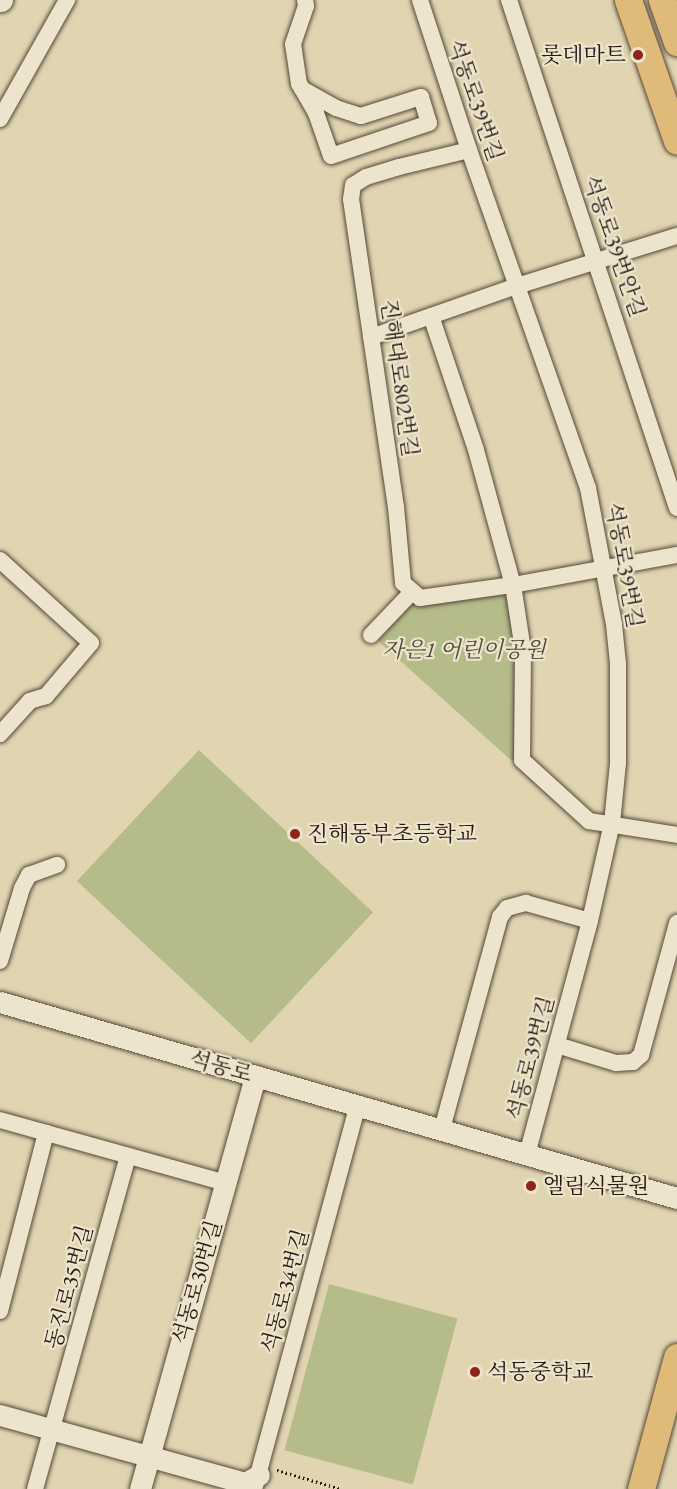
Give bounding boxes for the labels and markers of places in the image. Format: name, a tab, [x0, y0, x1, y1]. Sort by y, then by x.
place label: 롯데마트	[541, 42, 626, 68]
marker: 롯데마트	[631, 48, 645, 62]
place label: 진해동부초등학교	[307, 821, 477, 847]
marker: 진해동부초등학교	[288, 827, 302, 841]
place label: 엘림식물원	[543, 1173, 649, 1199]
marker: 엘림식물원	[524, 1179, 538, 1193]
place label: 석동중학교	[487, 1359, 593, 1385]
marker: 석동중학교	[468, 1365, 482, 1379]

